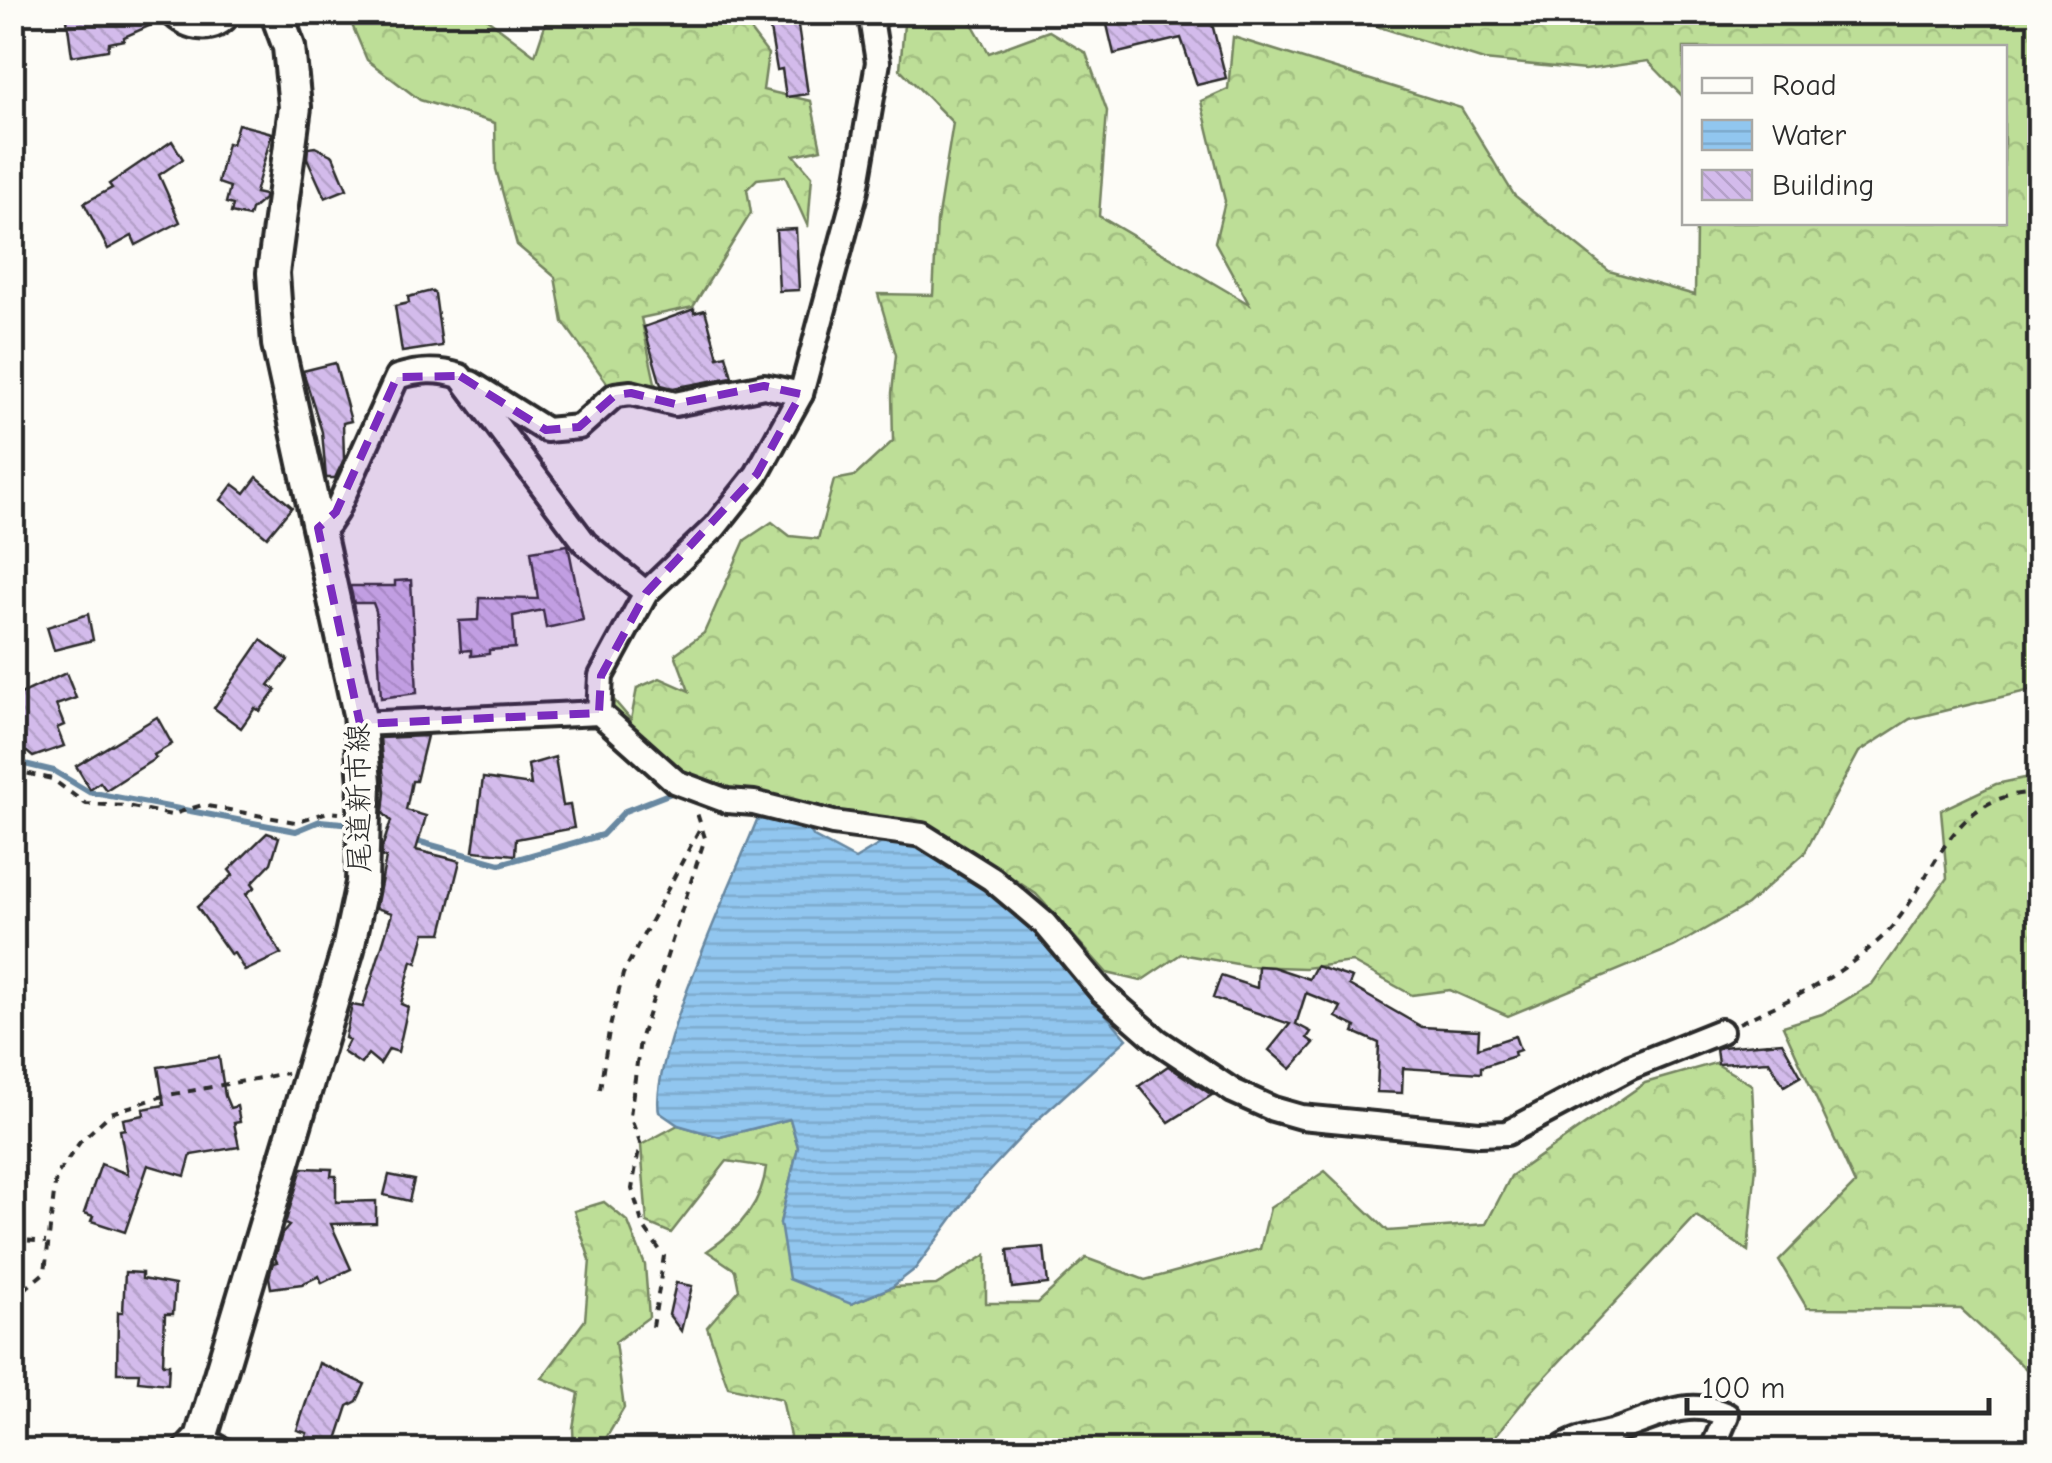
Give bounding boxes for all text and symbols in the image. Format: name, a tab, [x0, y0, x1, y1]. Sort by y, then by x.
legend	[1682, 45, 2007, 225]
text: Road	[1772, 68, 1837, 103]
text: Water	[1772, 118, 1846, 153]
text: Building	[1772, 168, 1875, 203]
street label: 尾道新市線	[340, 723, 378, 873]
scale bar	[1687, 1353, 1990, 1415]
text: 100 m	[1702, 1371, 1785, 1406]

